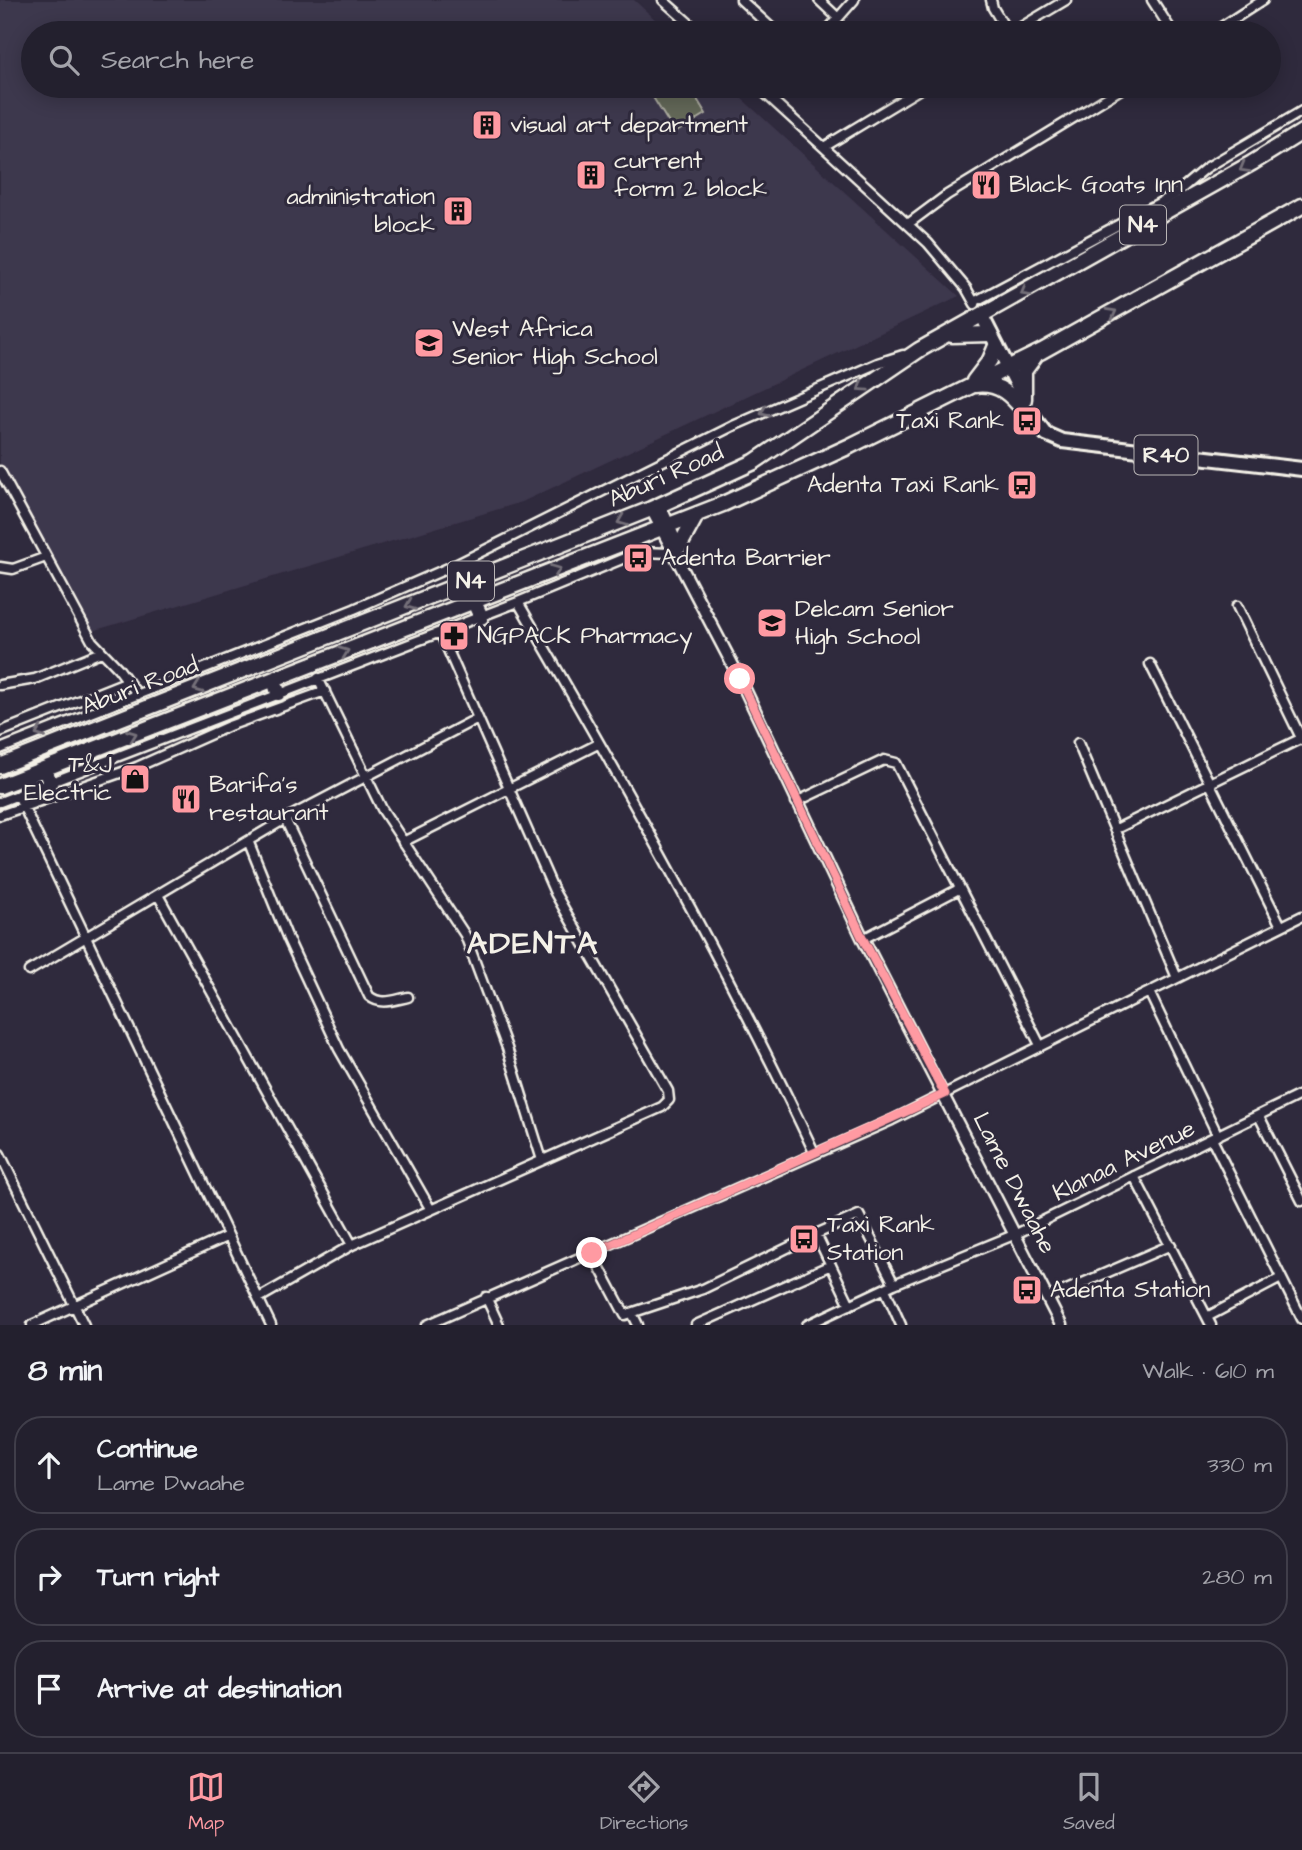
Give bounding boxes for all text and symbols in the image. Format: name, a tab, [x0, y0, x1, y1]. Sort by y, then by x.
search box	[21, 21, 1281, 98]
icon: search	[45, 41, 83, 79]
text: Search here	[101, 42, 254, 78]
building icon: visual art department	[470, 108, 504, 142]
place label: visual art department	[510, 108, 748, 142]
place label: current form 2 block	[614, 144, 768, 206]
building icon: current form 2 block	[574, 158, 608, 192]
one-way arrow	[1239, 160, 1251, 173]
restaurant icon: Black Goats Inn	[969, 168, 1003, 202]
place label: Black Goats Inn	[1009, 168, 1183, 202]
place label: administration block	[287, 180, 435, 242]
building icon: administration block	[441, 194, 475, 228]
road number: N4	[1120, 206, 1166, 244]
one-way arrow	[1020, 284, 1032, 297]
one-way arrow	[1105, 308, 1117, 321]
place label: West Africa Senior High School	[452, 312, 658, 375]
school or university icon: West Africa Senior High School	[412, 326, 446, 360]
one-way arrow	[857, 379, 870, 391]
one-way arrow	[760, 404, 772, 418]
place label: Taxi Rank	[896, 404, 1004, 438]
bus stop icon: Taxi Rank	[1010, 404, 1044, 438]
street label: Aburi Road	[603, 436, 729, 516]
road number: R40	[1134, 436, 1198, 475]
place label: Adenta Taxi Rank	[807, 468, 999, 502]
bus stop icon: Adenta Taxi Rank	[1005, 468, 1039, 502]
one-way arrow	[616, 513, 629, 527]
bus stop icon: Adenta Barrier	[621, 541, 655, 575]
place label: Adenta Barrier	[661, 541, 831, 575]
road number: N4	[448, 562, 494, 600]
one-way arrow	[550, 564, 562, 578]
place label: Delcam Senior High School	[795, 592, 954, 655]
one-way arrow	[405, 597, 417, 611]
school or university icon: Delcam Senior High School	[755, 606, 789, 640]
pharmacy icon: NGPACK Pharmacy	[437, 619, 471, 653]
place label: NGPACK Pharmacy	[477, 619, 692, 654]
one-way arrow	[337, 646, 349, 660]
street label: Aburi Road	[77, 648, 203, 724]
route start	[724, 663, 755, 694]
one-way arrow	[193, 679, 205, 693]
one-way arrow	[35, 725, 47, 739]
one-way arrow	[126, 729, 138, 743]
place label: T&J Electric	[24, 748, 112, 810]
shop icon: T&J Electric	[118, 762, 152, 796]
place label: Barifa's restaurant	[209, 768, 329, 830]
restaurant icon: Barifa's restaurant	[169, 782, 203, 816]
district label: ADENTA	[467, 921, 599, 966]
street label: Lame Dwaahe	[964, 1107, 1064, 1259]
street label: Klanaa Avenue	[1047, 1112, 1201, 1210]
place label: Taxi Rank Station	[827, 1208, 935, 1270]
bus stop icon: Taxi Rank Station	[787, 1222, 821, 1256]
route end	[576, 1237, 607, 1268]
bus stop icon: Adenta Station	[1010, 1273, 1044, 1307]
place label: Adenta Station	[1050, 1273, 1210, 1307]
text: 8 min	[28, 1350, 102, 1392]
text: Walk · 610 m	[1142, 1355, 1274, 1387]
text: Continue	[97, 1431, 198, 1467]
icon: ahead	[30, 1446, 68, 1484]
text: 330 m	[1207, 1449, 1272, 1481]
text: Lame Dwaahe	[97, 1467, 245, 1499]
icon: right	[30, 1558, 68, 1596]
text: Turn right	[97, 1559, 219, 1595]
text: 280 m	[1202, 1561, 1272, 1593]
icon: arrive	[30, 1670, 68, 1708]
text: Arrive at destination	[97, 1671, 342, 1707]
tab: Map	[187, 1768, 225, 1837]
tab: Directions	[600, 1768, 688, 1837]
tab: Saved	[1063, 1768, 1115, 1837]

